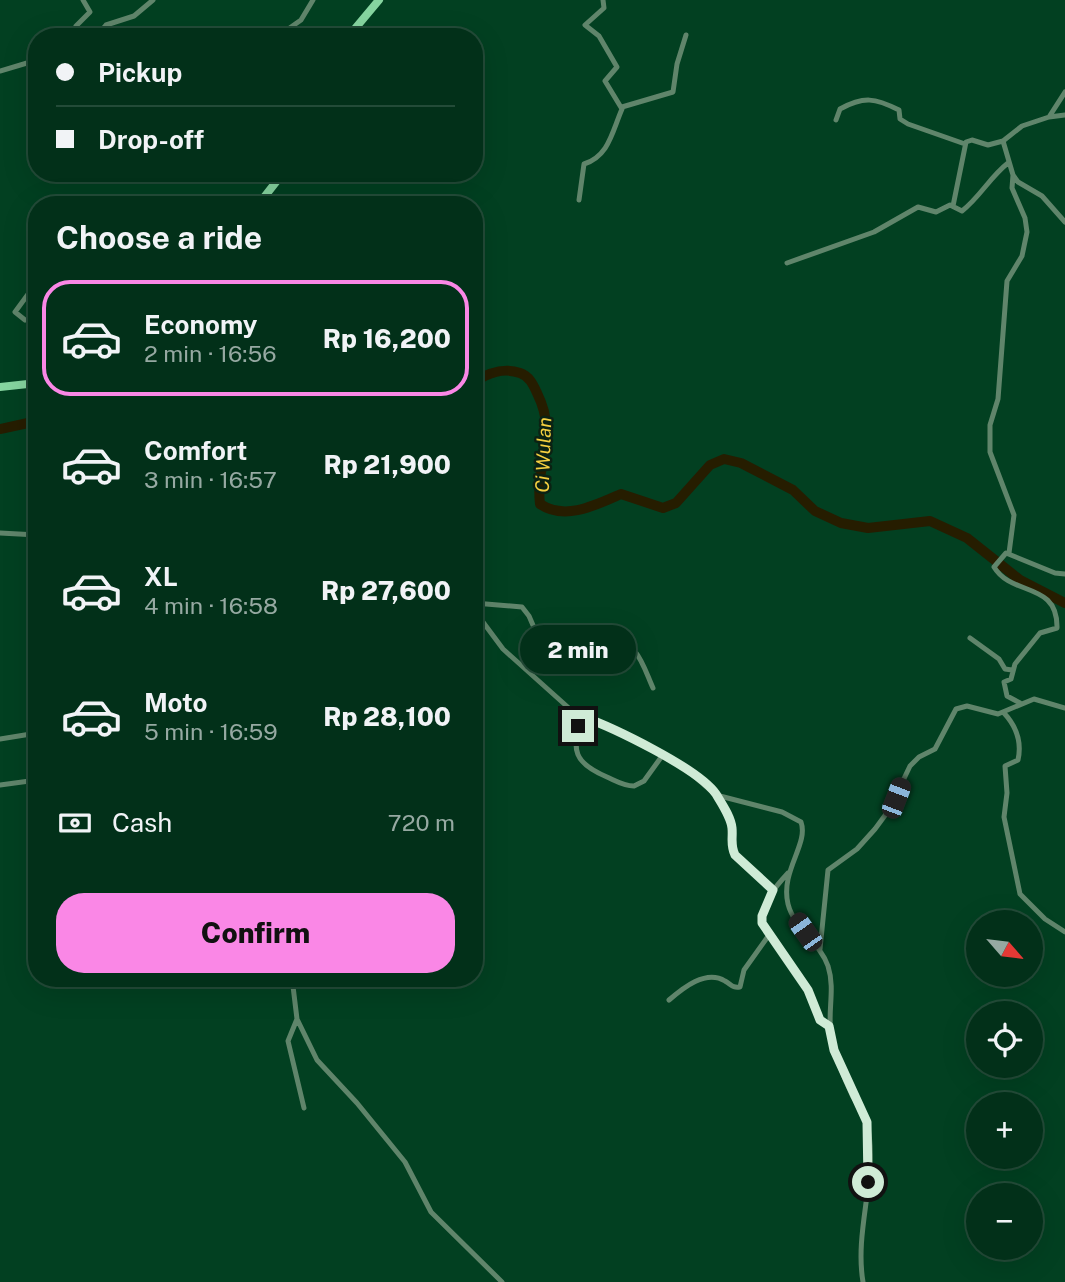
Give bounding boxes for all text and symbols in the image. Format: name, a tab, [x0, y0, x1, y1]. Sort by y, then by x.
text: Pickup	[98, 57, 182, 88]
text: Drop-off	[98, 124, 204, 155]
text: Choose a ride	[56, 219, 262, 256]
icon: car	[60, 307, 123, 370]
text: Economy	[144, 309, 257, 340]
text: Rp 16,200	[323, 323, 451, 354]
text: 2 min · 16:56	[144, 340, 277, 367]
water label: Ci Wulan	[531, 417, 555, 493]
icon: car	[60, 433, 123, 496]
text: Comfort	[144, 435, 247, 466]
text: Rp 21,900	[323, 449, 451, 480]
text: 3 min · 16:57	[144, 466, 277, 493]
icon: car	[60, 559, 123, 622]
text: XL	[144, 561, 178, 592]
text: Rp 27,600	[321, 575, 451, 606]
text: 4 min · 16:58	[144, 592, 278, 619]
callout: 2 min	[520, 624, 636, 674]
text: 2 min	[547, 636, 609, 663]
icon: car	[60, 685, 123, 748]
text: Moto	[144, 687, 207, 718]
text: Rp 28,100	[323, 701, 451, 732]
route end	[562, 710, 594, 742]
text: 5 min · 16:59	[144, 718, 278, 745]
car	[879, 775, 914, 821]
icon: cash	[56, 804, 94, 842]
text: Cash	[112, 807, 172, 838]
text: 720 m	[388, 809, 455, 836]
button: Confirm	[56, 893, 455, 973]
car	[785, 909, 826, 955]
north arrow	[966, 910, 1043, 987]
map controls	[966, 910, 1043, 1260]
button: locate	[966, 1001, 1043, 1078]
button: +	[966, 1092, 1043, 1169]
route start	[852, 1166, 884, 1198]
button: −	[966, 1183, 1043, 1260]

